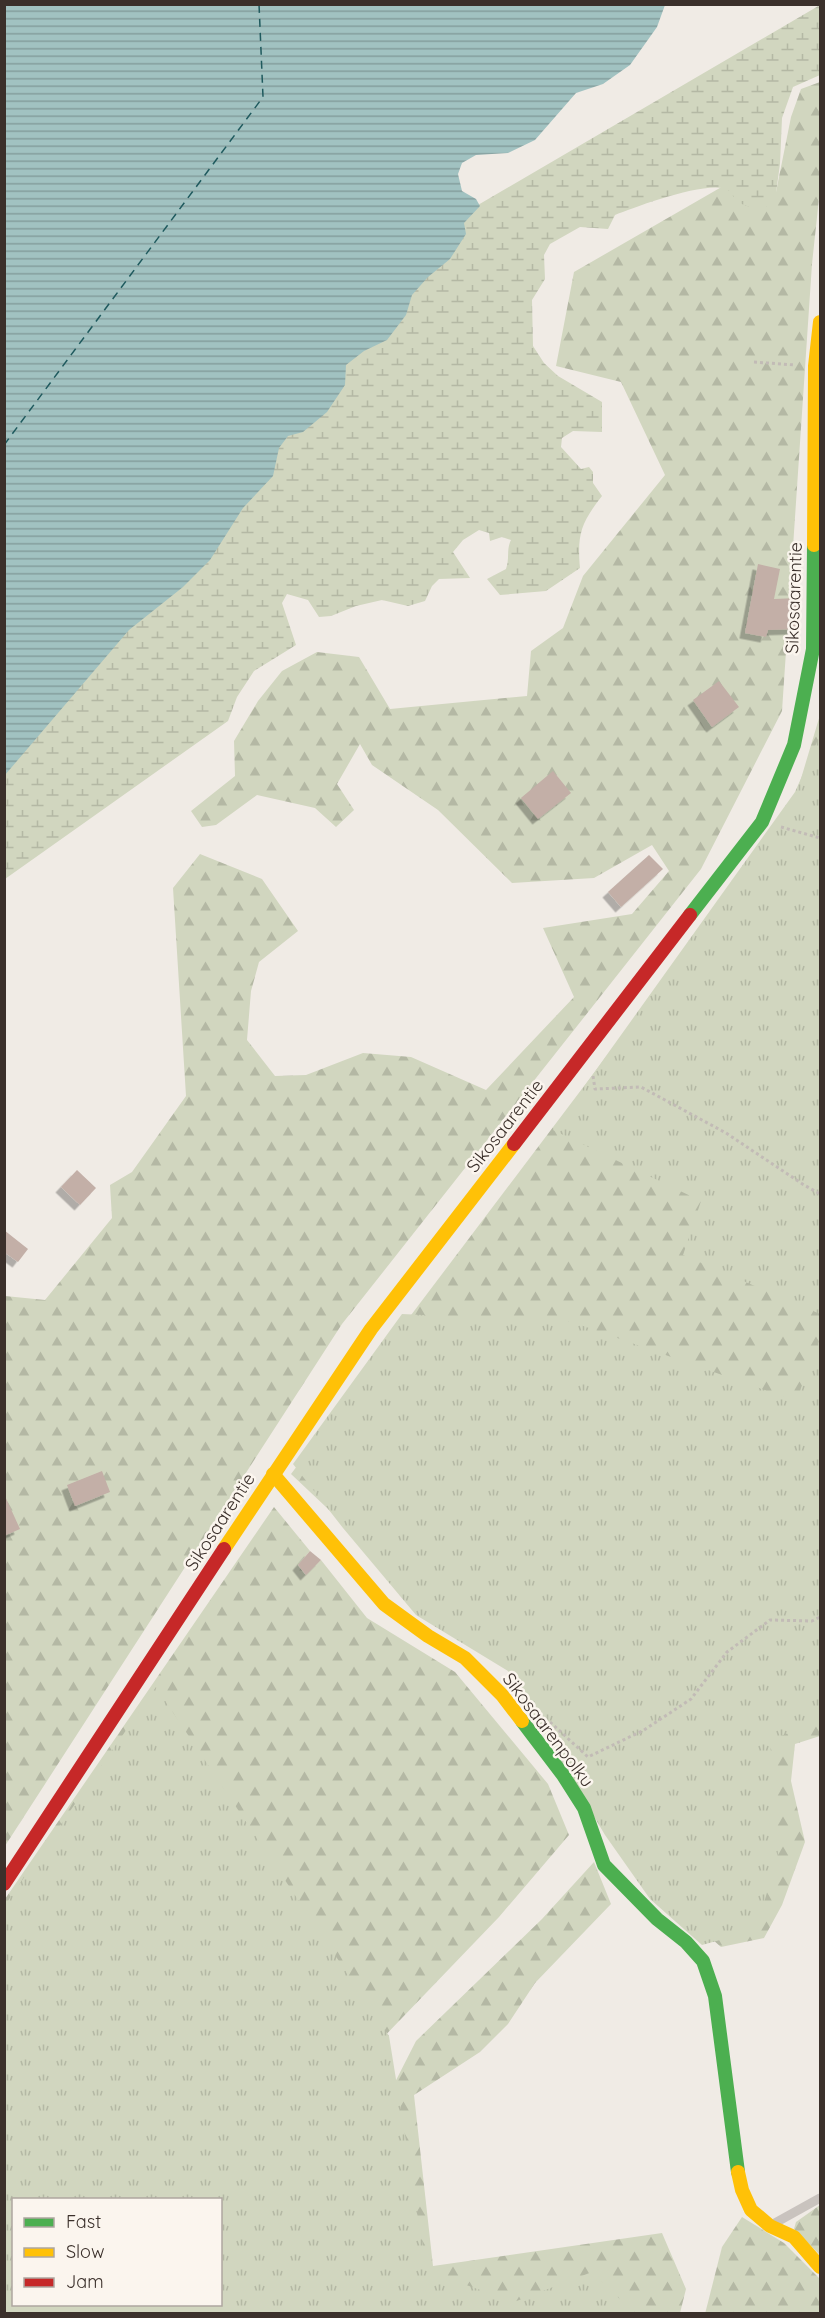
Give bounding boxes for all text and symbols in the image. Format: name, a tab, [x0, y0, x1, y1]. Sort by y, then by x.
street label: Sikosaarentie	[780, 542, 807, 654]
street label: Sikosaarentie	[461, 1075, 548, 1177]
street label: Sikosaarentie	[179, 1469, 260, 1575]
street label: Sikosaarenpolku	[498, 1668, 599, 1792]
legend	[12, 2198, 222, 2306]
text: Fast	[66, 2210, 101, 2233]
text: Slow	[66, 2240, 104, 2263]
text: Jam	[66, 2270, 104, 2293]

